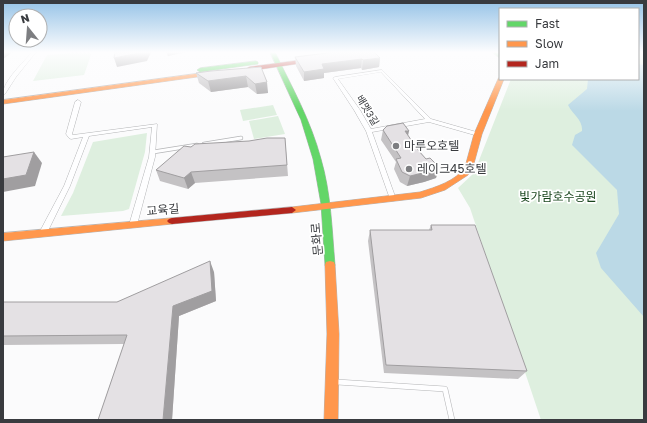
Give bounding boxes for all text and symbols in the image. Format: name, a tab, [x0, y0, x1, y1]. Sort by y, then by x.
north arrow	[8, 8, 48, 48]
legend	[499, 8, 639, 80]
text: N	[19, 11, 31, 25]
text: Fast	[535, 16, 560, 31]
text: Slow	[535, 36, 563, 51]
text: Jam	[535, 56, 559, 71]
street label: 배멧3길	[354, 93, 382, 127]
place label: 마루오호텔	[404, 138, 459, 153]
marker: 마루오호텔	[391, 141, 401, 151]
place label: 레이크45호텔	[417, 161, 486, 176]
marker: 레이크45호텔	[404, 164, 414, 174]
park label: 빛가람호수공원	[519, 189, 597, 204]
street label: 교육길	[146, 201, 180, 218]
street label: 문화로	[308, 222, 325, 256]

